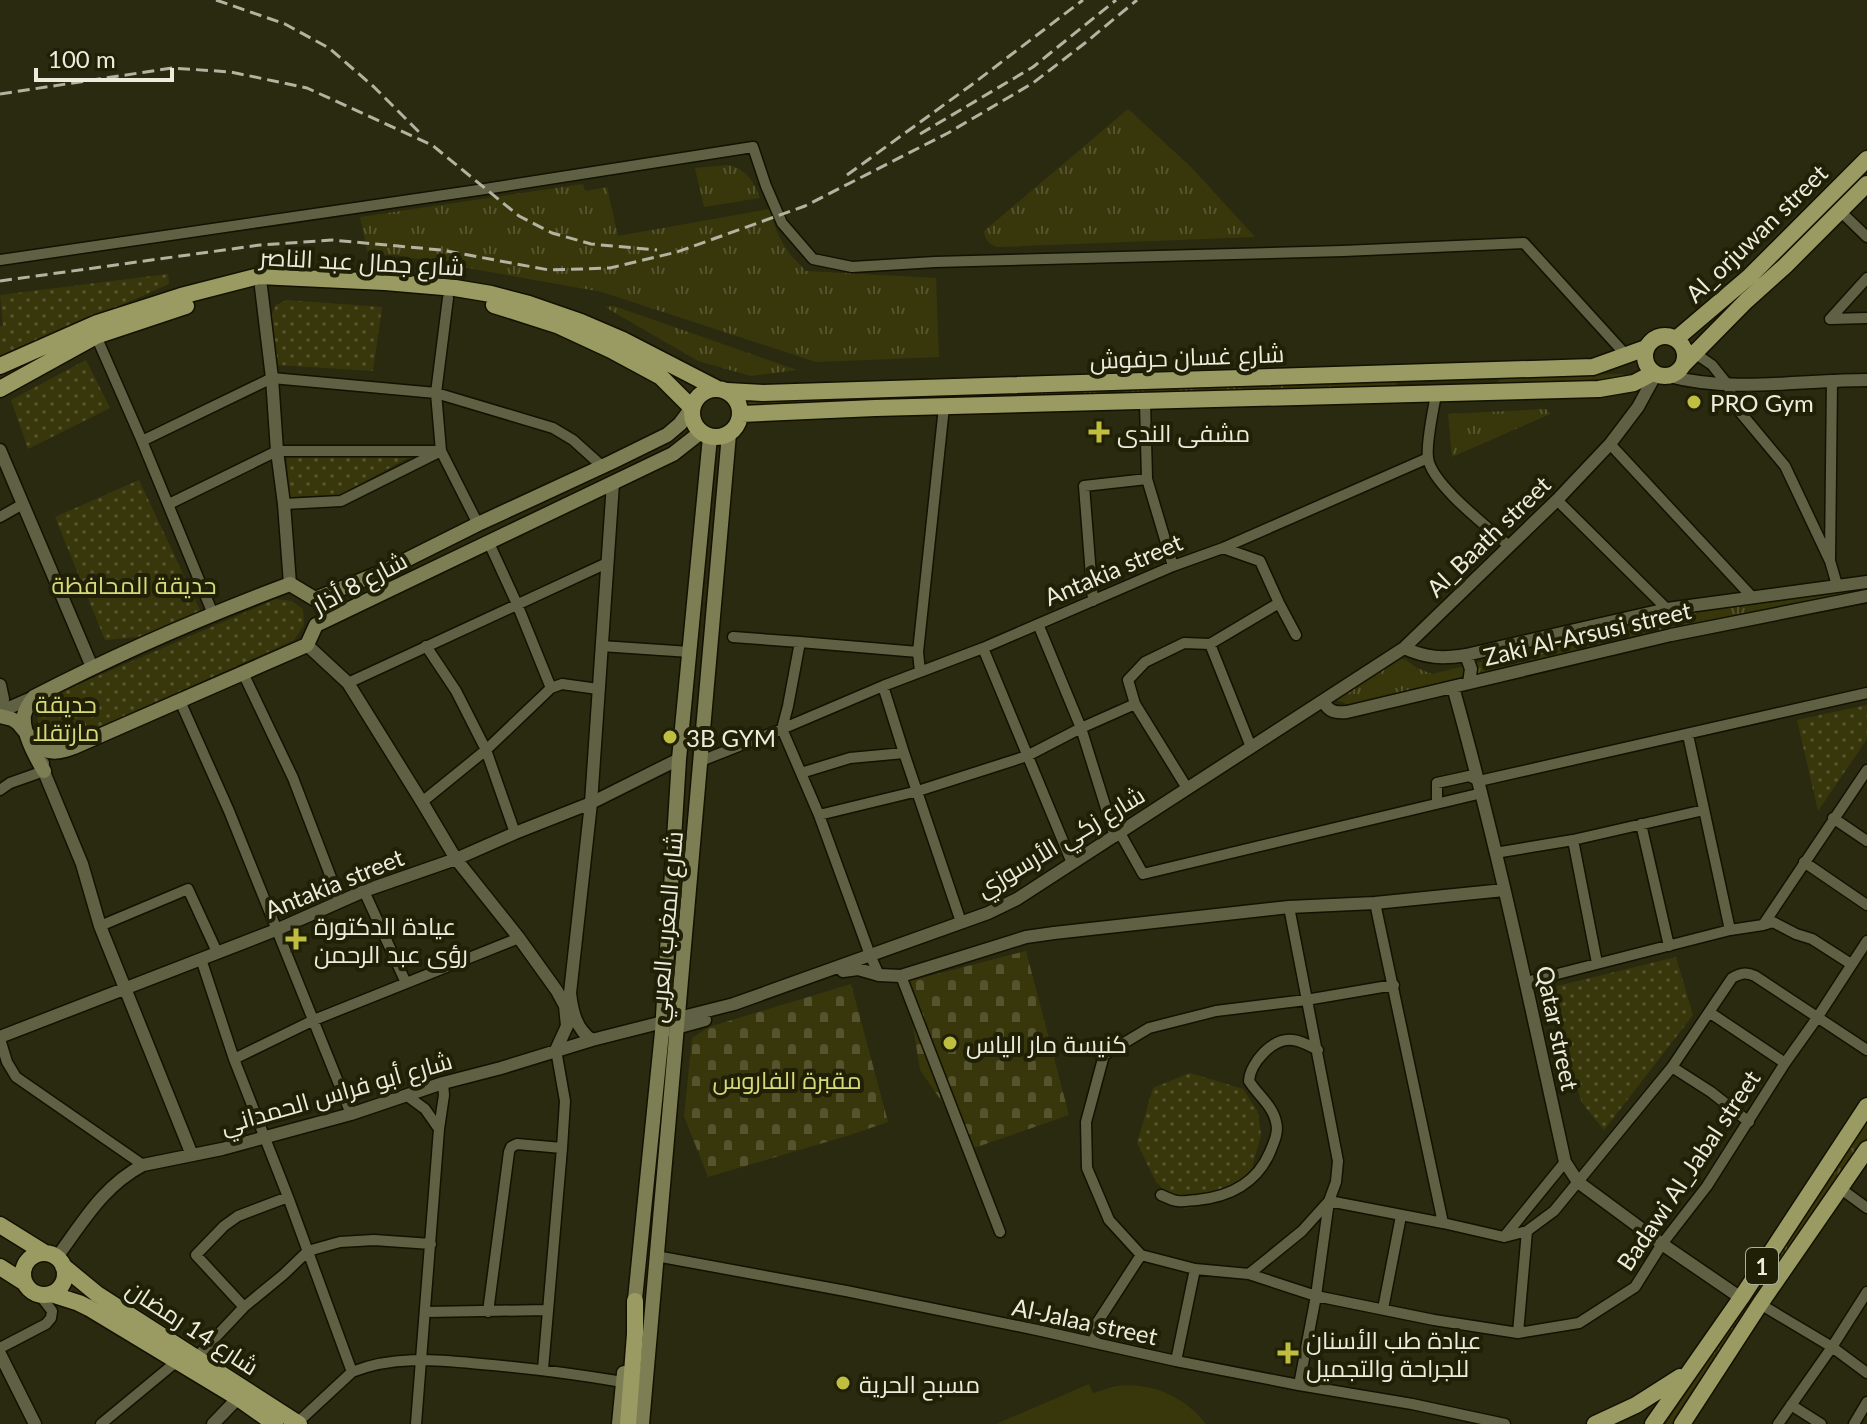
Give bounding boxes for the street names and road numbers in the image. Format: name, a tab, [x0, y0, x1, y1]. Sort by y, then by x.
street label: Al_orjuwan street	[1679, 158, 1833, 308]
street label: شارع جمال عبد الناصر	[257, 241, 465, 284]
street label: شارع غسان حرفوش	[1089, 338, 1285, 377]
street label: Al_Baath street	[1420, 469, 1556, 602]
street label: Antakia street	[1040, 527, 1187, 611]
street label: شارع 8 أذار	[305, 545, 413, 623]
street label: Zaki Al-Arsusi street	[1480, 595, 1694, 671]
street label: شارع زكي الأرسوزي	[971, 779, 1152, 908]
street label: شارع المغرب العربي	[642, 830, 694, 1025]
street label: Antakia street	[260, 842, 408, 924]
street label: Qatar street	[1531, 963, 1585, 1093]
street label: شارع أبو فراس الحمداني	[217, 1045, 457, 1145]
street label: Badawi Al_Jabal street	[1610, 1064, 1766, 1276]
road number: 1	[1746, 1248, 1778, 1284]
street label: شارع 14 رمضان	[120, 1273, 265, 1383]
street label: Al-Jalaa street	[1010, 1291, 1161, 1351]

